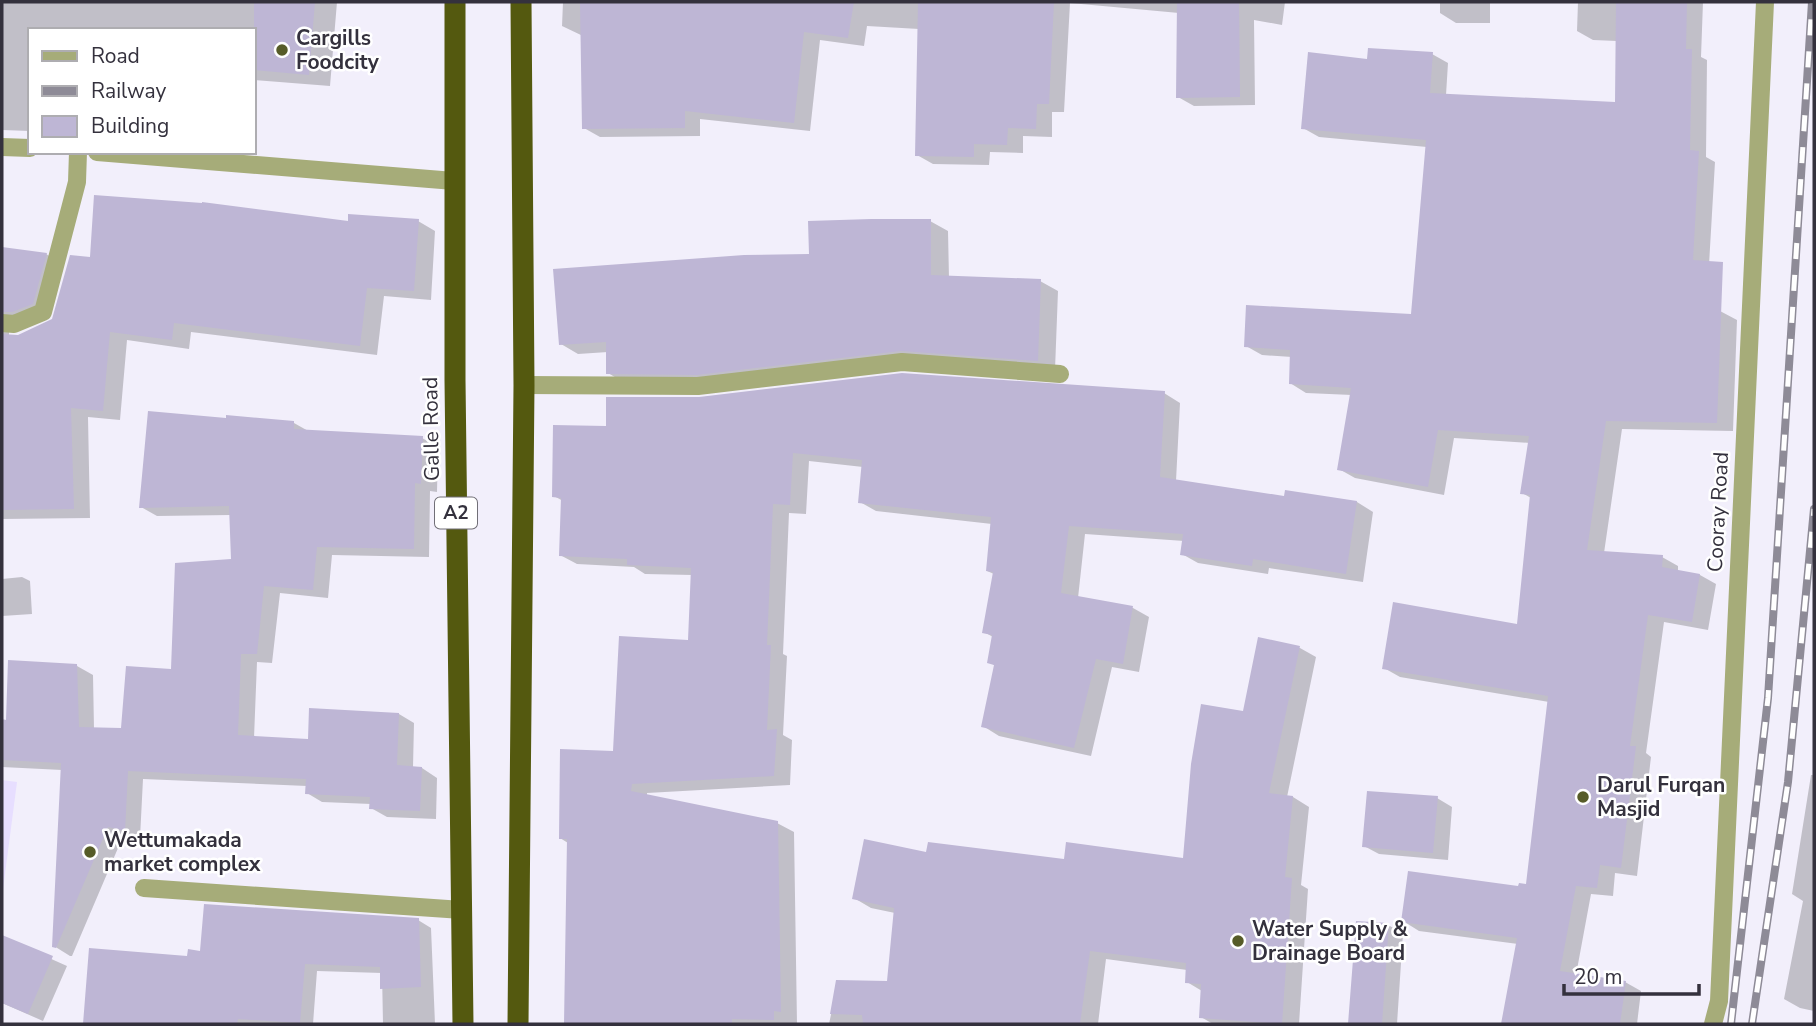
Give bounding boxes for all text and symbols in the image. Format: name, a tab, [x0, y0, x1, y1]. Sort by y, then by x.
place label: Cargills Foodcity	[296, 24, 380, 76]
legend	[28, 28, 256, 154]
text: Road	[91, 42, 140, 70]
marker: Cargills Foodcity	[274, 42, 290, 58]
text: Railway	[91, 77, 166, 105]
text: Building	[91, 112, 169, 140]
street label: Galle Road	[416, 377, 446, 481]
street label: Cooray Road	[1701, 451, 1735, 573]
road number: A2	[435, 498, 477, 528]
place label: Darul Furqan Masjid	[1597, 771, 1725, 823]
marker: Darul Furqan Masjid	[1575, 789, 1591, 805]
place label: Wettumakada market complex	[104, 826, 261, 878]
marker: Wettumakada market complex	[82, 844, 98, 860]
place label: Water Supply & Drainage Board	[1252, 915, 1409, 967]
marker: Water Supply & Drainage Board	[1230, 933, 1246, 949]
scale bar	[1564, 953, 1699, 997]
text: 20 m	[1574, 963, 1623, 991]

